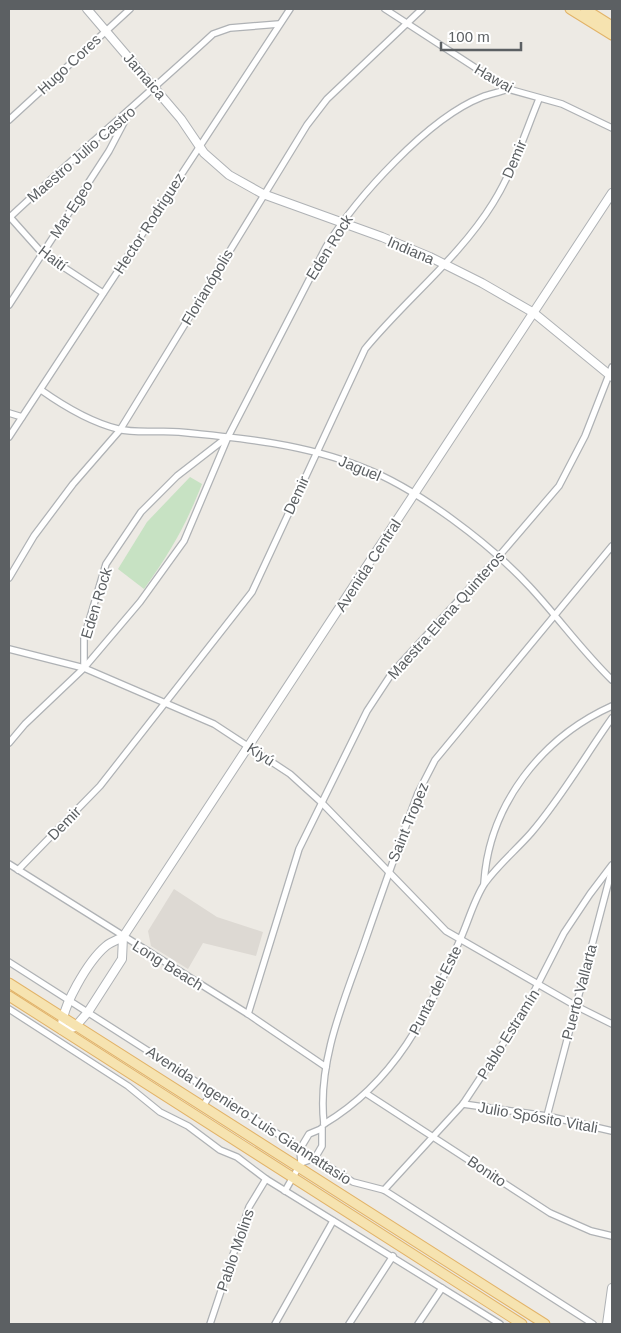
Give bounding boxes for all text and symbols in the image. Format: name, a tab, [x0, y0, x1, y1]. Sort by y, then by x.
scale bar	[441, 20, 521, 52]
text: 100 m	[448, 28, 490, 45]
street label: Hugo Cores	[34, 30, 104, 98]
street label: Jamaica	[120, 49, 170, 103]
street label: Hawai	[472, 60, 516, 96]
street label: Maestro Julio Castro	[24, 102, 138, 206]
street label: Demir	[498, 137, 530, 181]
street label: Hector Rodriguez	[110, 169, 188, 277]
street label: Mar Egeo	[46, 177, 96, 241]
street label: Eden Rock	[302, 211, 356, 283]
street label: Indiana	[385, 233, 438, 268]
street label: Haití	[36, 242, 71, 275]
street label: Florianópolis	[178, 246, 236, 328]
street label: Jaguel	[336, 452, 384, 484]
street label: Demir	[280, 473, 312, 517]
street label: Avenida Central	[332, 516, 404, 614]
street label: Maestra Elena Quinteros	[384, 548, 508, 682]
street label: Eden Rock	[77, 565, 115, 641]
street label: Kiyú	[244, 739, 278, 769]
street label: Saint Tropez	[384, 780, 432, 864]
street label: Demir	[44, 803, 84, 843]
street label: Long Beach	[130, 937, 206, 993]
street label: Puerto Vallarta	[558, 942, 600, 1042]
street label: Punta del Este	[405, 943, 465, 1037]
street label: Pablo Estramín	[474, 986, 542, 1082]
street label: Avenida Ingeniero Luis Giannattasio	[143, 1042, 355, 1188]
street label: Julio Spósito Vitali	[477, 1098, 599, 1136]
street label: Bonito	[465, 1152, 509, 1190]
street label: Pablo Molins	[213, 1207, 257, 1293]

